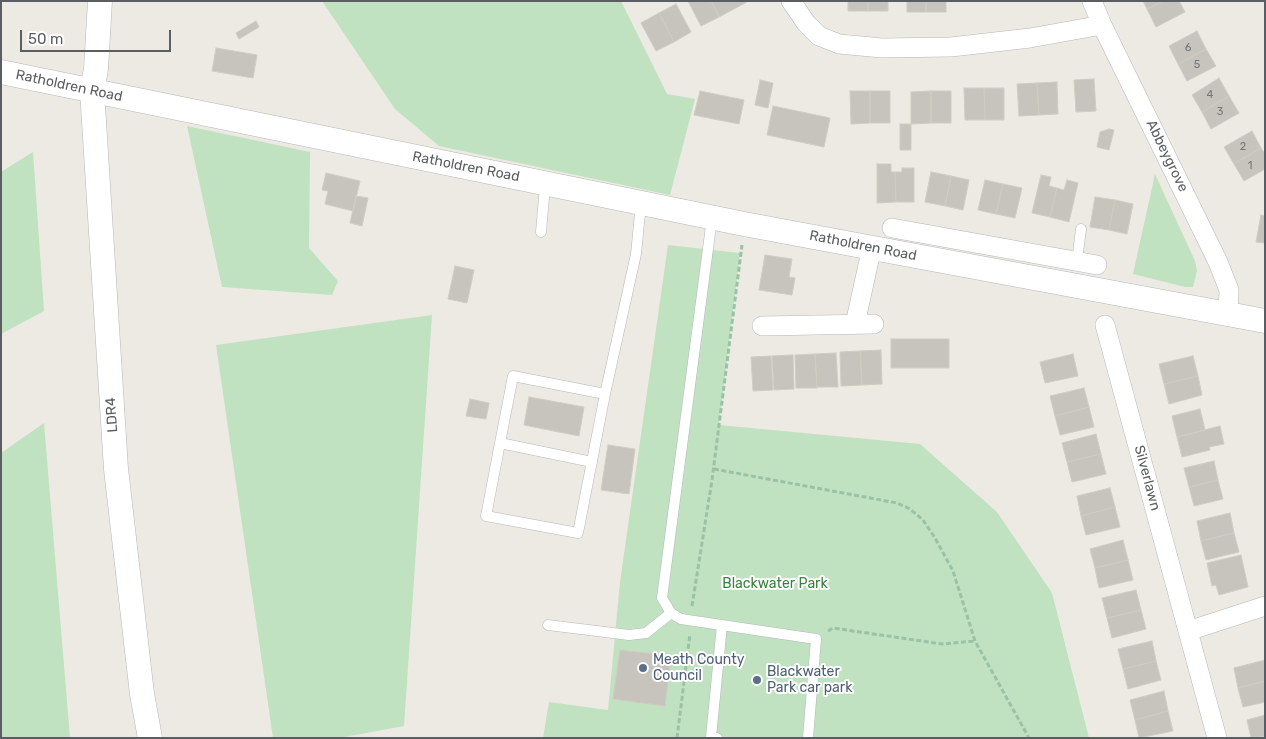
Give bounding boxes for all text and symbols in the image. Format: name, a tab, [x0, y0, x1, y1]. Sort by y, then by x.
scale bar	[22, 20, 174, 52]
text: 50 m	[28, 30, 63, 48]
house number: 6	[1185, 41, 1191, 55]
house number: 5	[1194, 58, 1200, 72]
street label: Ratholdren Road	[14, 66, 124, 106]
house number: 4	[1207, 88, 1213, 102]
house number: 3	[1217, 105, 1223, 119]
street label: Abbeygrove	[1142, 117, 1192, 195]
house number: 2	[1240, 140, 1246, 154]
street label: Ratholdren Road	[411, 148, 521, 186]
house number: 1	[1248, 159, 1252, 173]
street label: Ratholdren Road	[808, 227, 918, 265]
street label: LDR4	[102, 397, 122, 433]
street label: Silverlawn	[1130, 443, 1164, 513]
park label: Blackwater Park	[722, 576, 828, 592]
place label: Meath County Council	[653, 652, 744, 684]
marker: Meath County Council	[637, 662, 649, 674]
place label: Blackwater Park car park	[767, 664, 852, 696]
marker: Blackwater Park car park	[751, 674, 763, 686]

